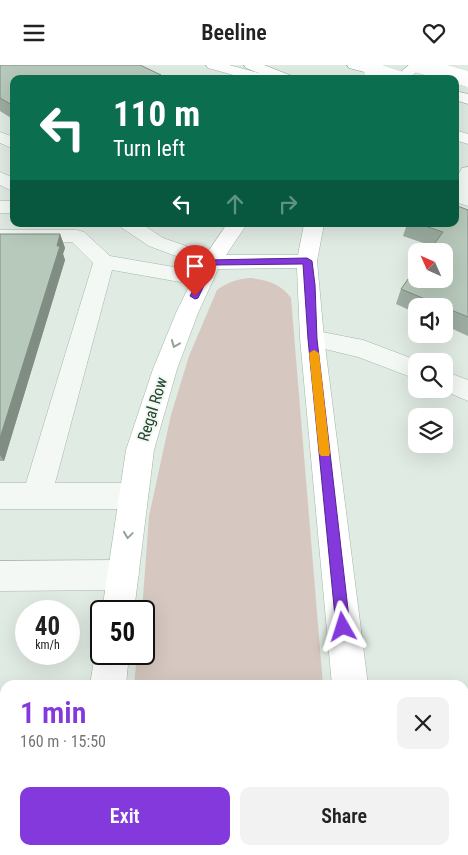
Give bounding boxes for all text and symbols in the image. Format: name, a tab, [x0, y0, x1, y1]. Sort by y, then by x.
icon: menu	[20, 19, 48, 47]
icon: heart	[420, 19, 448, 47]
text: Beeline	[201, 20, 267, 45]
text: 110 m	[113, 94, 200, 135]
icon: left	[30, 95, 95, 160]
text: Turn left	[113, 136, 185, 161]
icon: left	[168, 190, 196, 218]
icon: ahead	[221, 190, 249, 218]
icon: right	[274, 190, 302, 218]
north arrow	[408, 243, 452, 287]
map controls	[408, 243, 453, 453]
pin	[174, 245, 216, 296]
icon: arrive	[181, 252, 209, 280]
button: sound	[408, 298, 453, 343]
one-way arrow	[170, 339, 181, 348]
button: search	[408, 353, 453, 398]
street label: Regal Row	[134, 375, 171, 443]
button: layers	[408, 408, 453, 453]
one-way arrow	[124, 531, 134, 539]
speed limit sign: 50	[90, 600, 155, 665]
position arrow	[316, 600, 368, 652]
text: 40	[35, 612, 60, 641]
text: km/h	[35, 638, 60, 652]
text: 1 min	[20, 695, 86, 730]
button: close	[397, 697, 449, 749]
text: 160 m · 15:50	[20, 732, 106, 751]
button: Exit	[20, 787, 230, 845]
button: Share	[240, 787, 449, 845]

